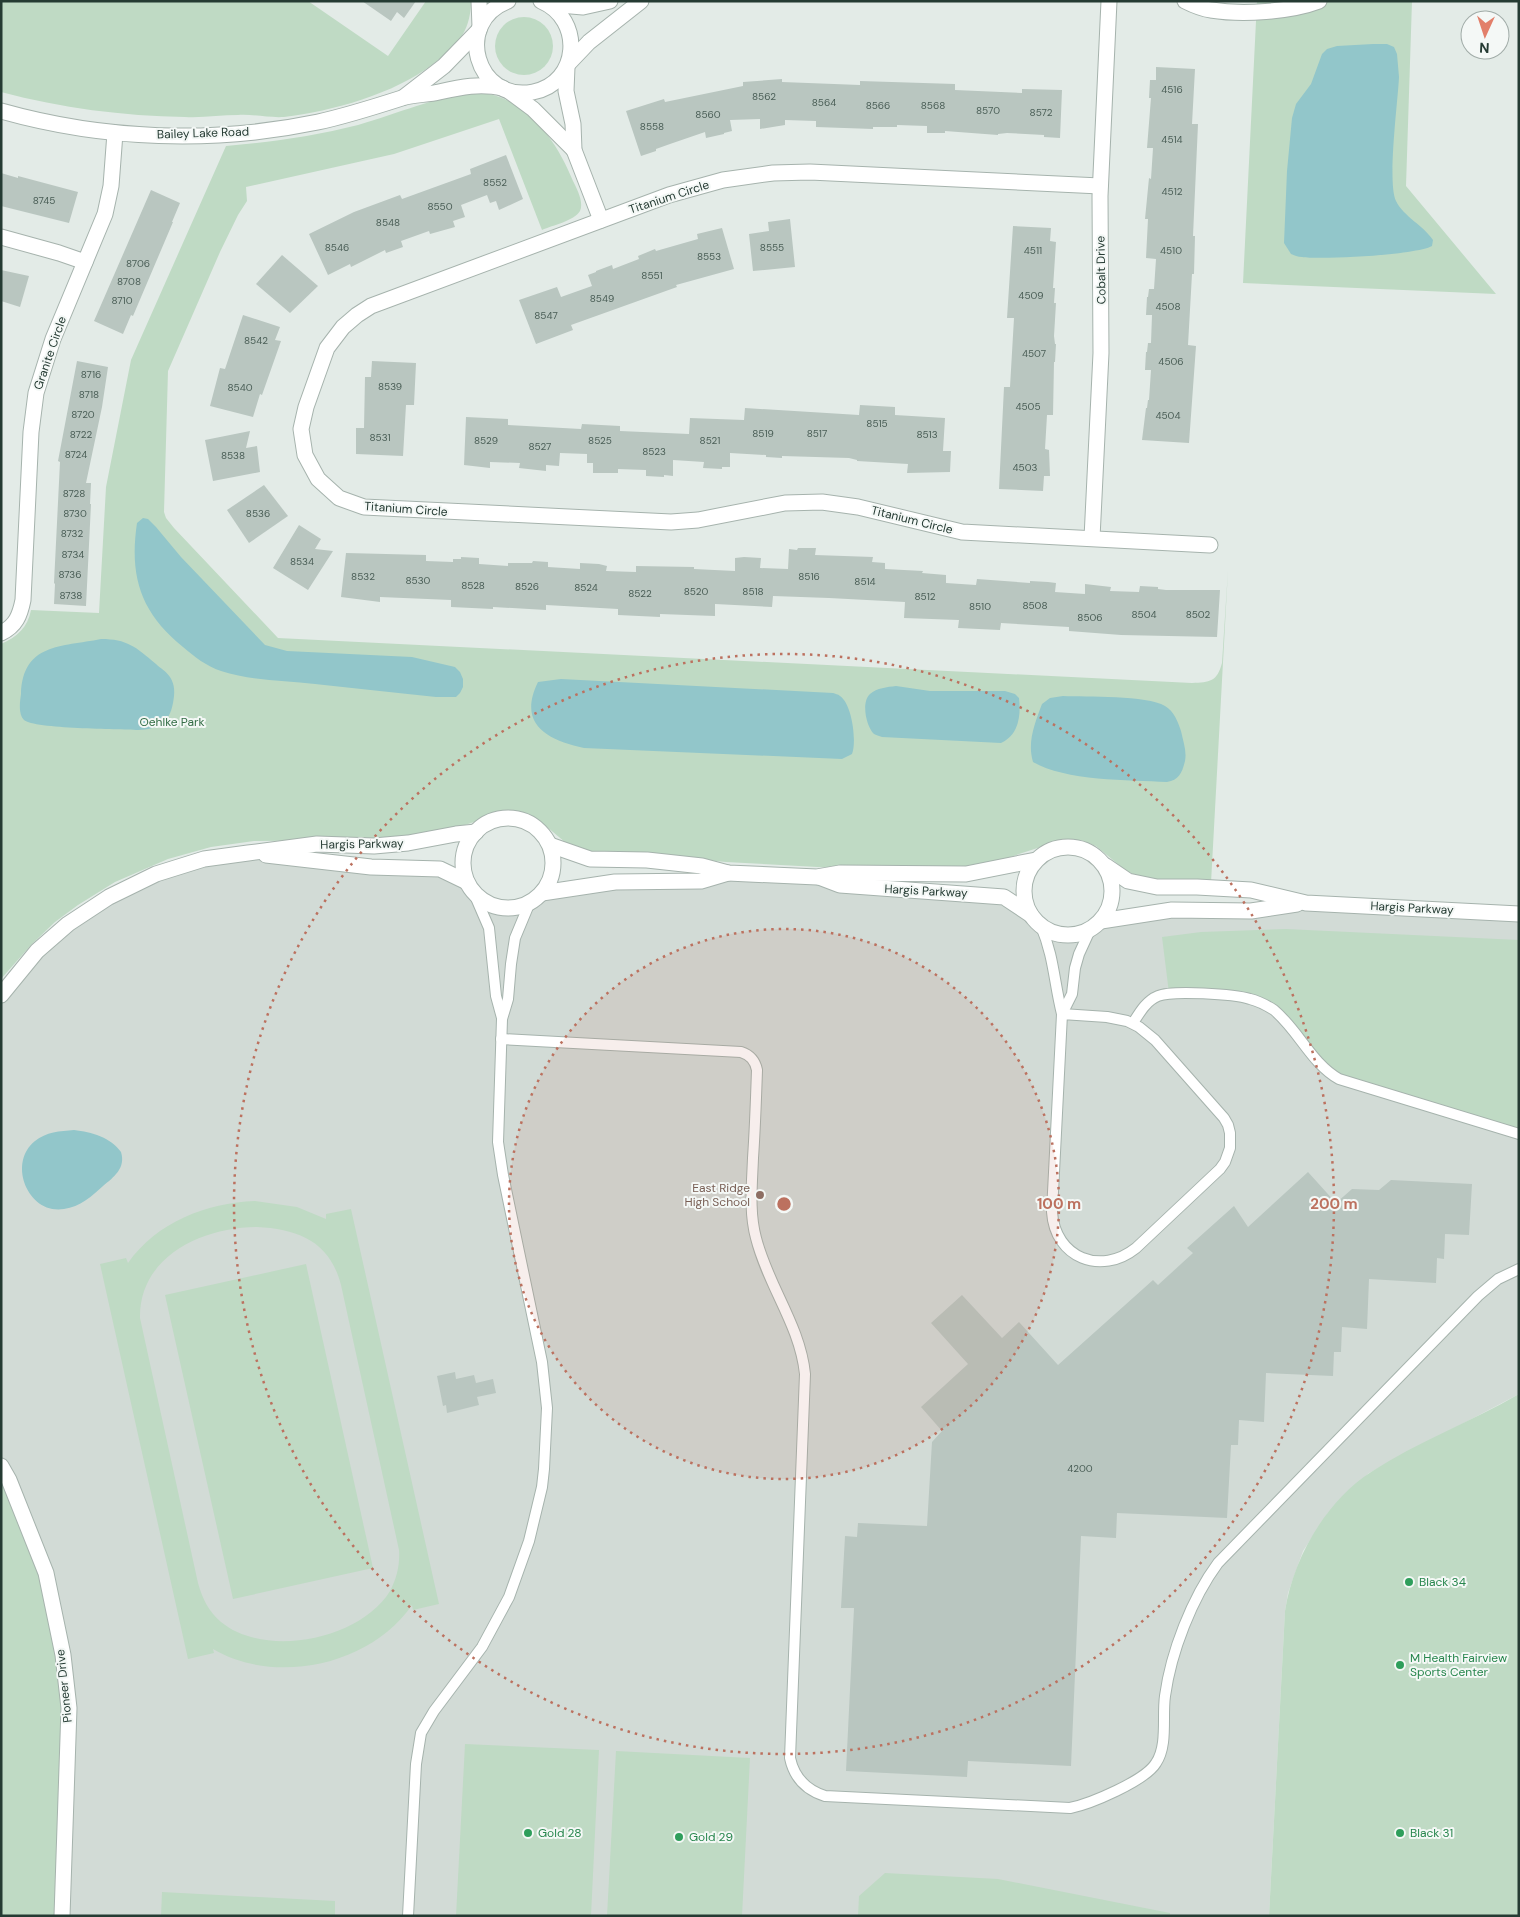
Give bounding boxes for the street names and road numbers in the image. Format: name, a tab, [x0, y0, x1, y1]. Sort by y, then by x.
street label: Bailey Lake Road	[157, 123, 249, 143]
street label: Titanium Circle	[627, 176, 711, 218]
street label: Cobalt Drive	[1092, 235, 1110, 305]
street label: Granite Circle	[30, 314, 70, 392]
street label: Titanium Circle	[364, 498, 448, 520]
street label: Titanium Circle	[870, 502, 955, 538]
street label: Hargis Parkway	[320, 835, 404, 853]
street label: Hargis Parkway	[884, 881, 968, 901]
street label: Hargis Parkway	[1370, 898, 1454, 918]
street label: Pioneer Drive	[52, 1648, 76, 1723]

